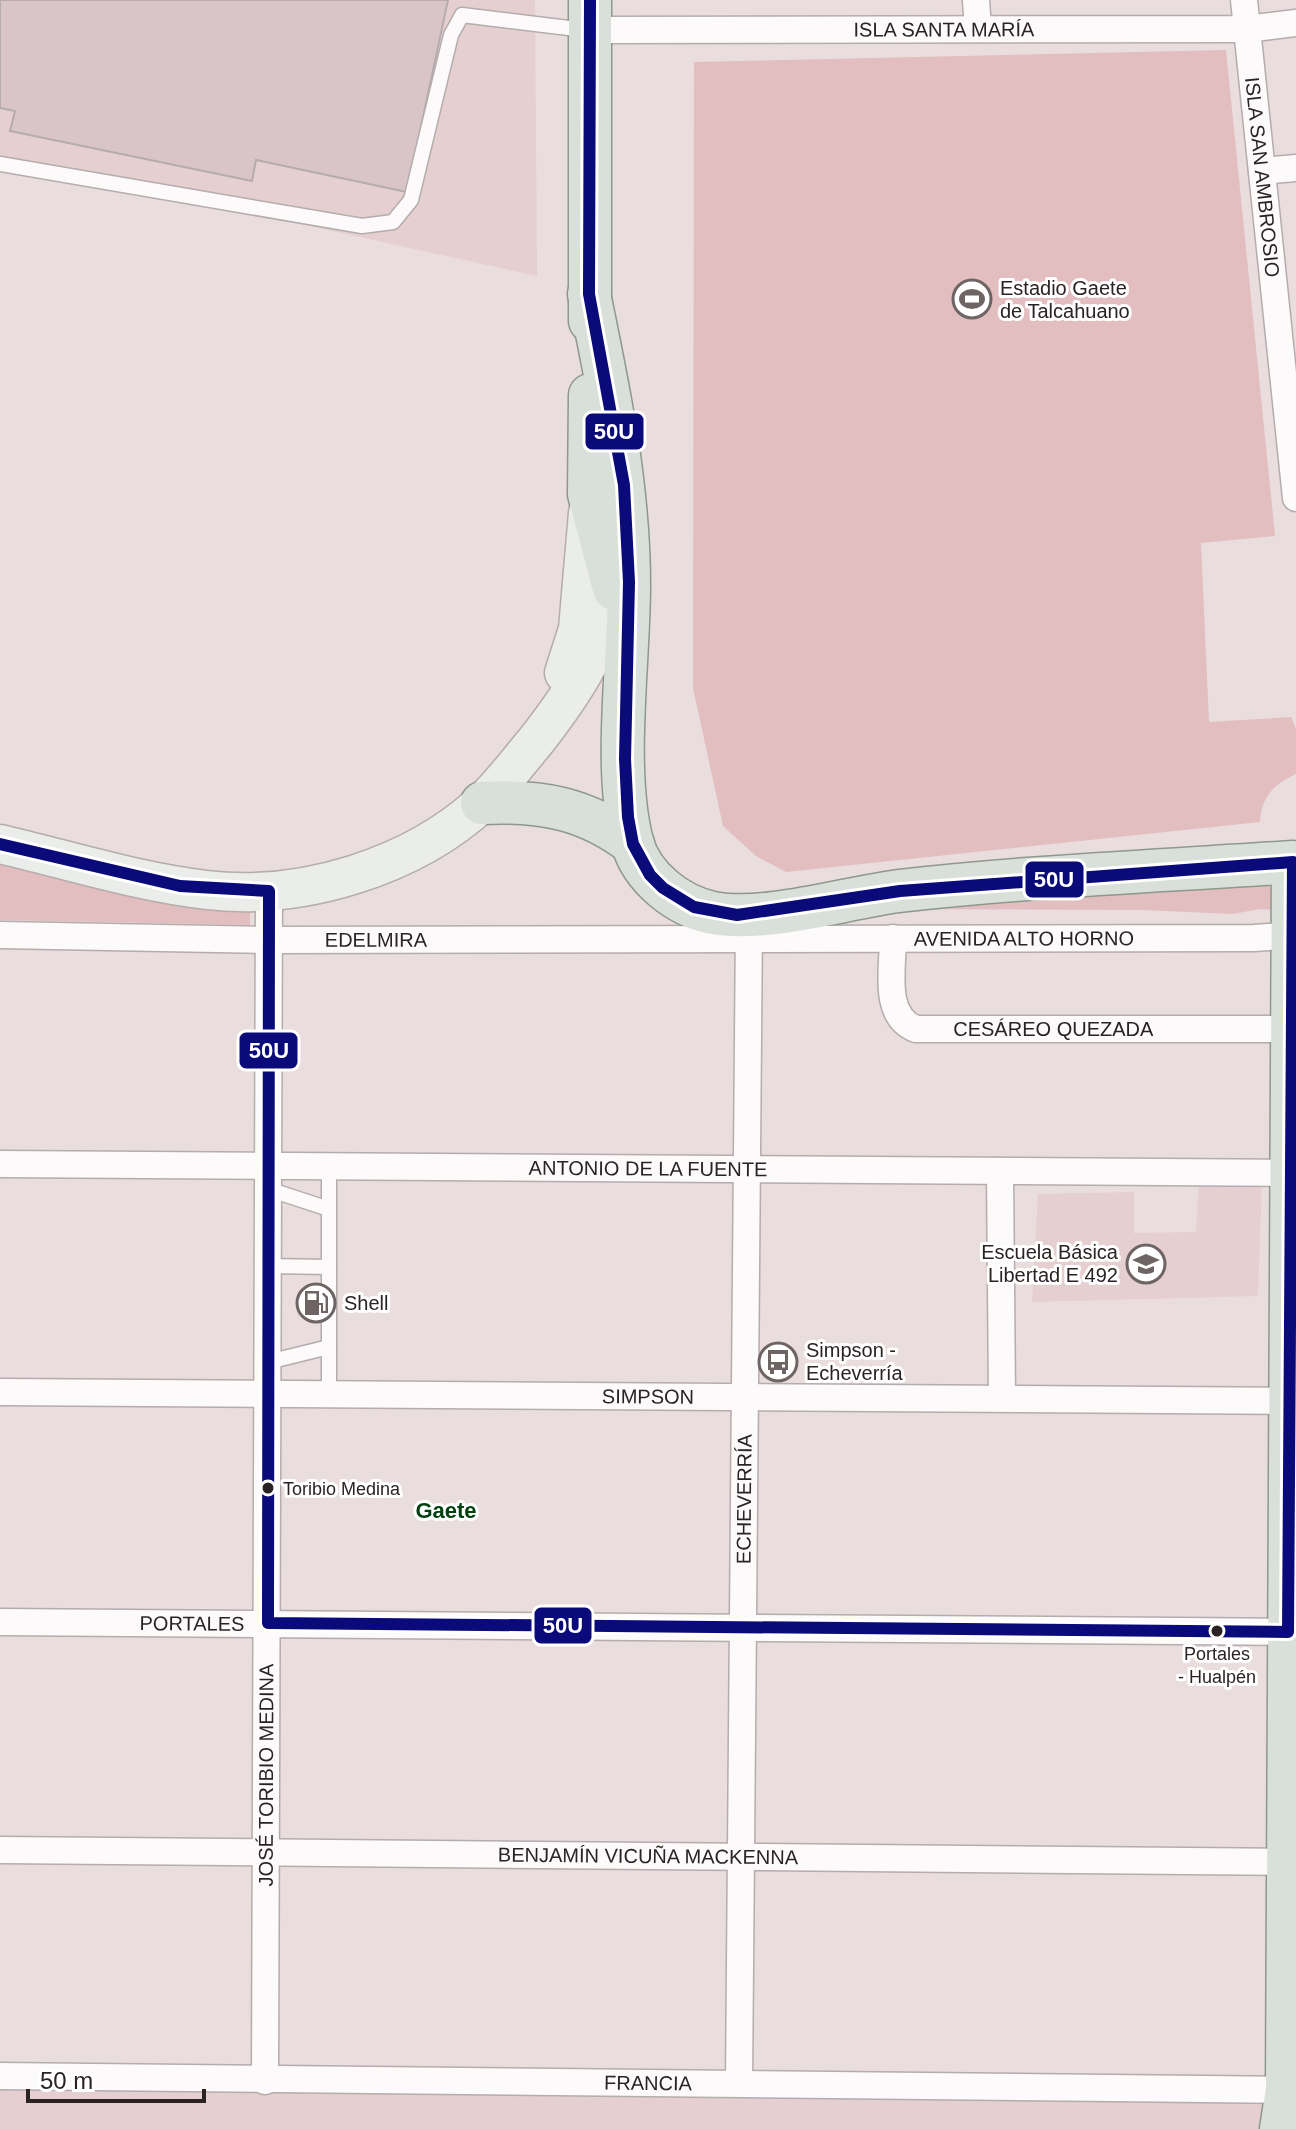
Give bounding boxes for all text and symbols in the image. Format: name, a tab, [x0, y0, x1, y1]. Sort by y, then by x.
street label: ISLA SANTA MARÍA	[854, 18, 1035, 41]
street label: ISLA SAN AMBROSIO	[1241, 76, 1284, 278]
place label: Estadio Gaete de Talcahuano	[1000, 277, 1130, 322]
sports icon: Estadio Gaete de Talcahuano	[951, 278, 993, 320]
line badge: 50U	[584, 412, 645, 451]
text: 50U	[594, 419, 634, 444]
line badge: 50U	[1024, 860, 1085, 899]
text: 50U	[1034, 867, 1074, 892]
street label: AVENIDA ALTO HORNO	[914, 927, 1134, 950]
street label: EDELMIRA	[325, 929, 428, 951]
street label: CESÁREO QUEZADA	[953, 1018, 1154, 1040]
line badge: 50U	[238, 1031, 299, 1070]
text: 50U	[249, 1038, 289, 1063]
street label: ANTONIO DE LA FUENTE	[529, 1157, 767, 1180]
place label: Escuela Básica Libertad E 492	[981, 1241, 1119, 1286]
school or university icon: Escuela Básica Libertad E 492	[1125, 1243, 1167, 1285]
fuel station icon: Shell	[295, 1282, 337, 1324]
place label: Shell	[344, 1292, 388, 1314]
place label: Simpson - Echeverría	[806, 1339, 904, 1384]
bus stop icon: Simpson - Echeverría	[757, 1341, 799, 1383]
street label: SIMPSON	[602, 1385, 694, 1408]
street label: ECHEVERRÍA	[732, 1433, 756, 1564]
place label: Toribio Medina	[283, 1479, 401, 1499]
marker: Toribio Medina	[260, 1480, 276, 1496]
district label: Gaete	[415, 1498, 477, 1523]
line badge: 50U	[533, 1606, 593, 1645]
street label: PORTALES	[139, 1612, 245, 1635]
text: 50U	[543, 1613, 583, 1638]
marker: Portales - Hualpén	[1209, 1623, 1225, 1639]
place label: Portales - Hualpén	[1178, 1644, 1256, 1687]
street label: JOSÉ TORIBIO MEDINA	[255, 1663, 277, 1886]
street label: BENJAMÍN VICUÑA MACKENNA	[498, 1844, 799, 1868]
scale bar	[28, 2053, 204, 2103]
text: 50 m	[40, 2067, 93, 2094]
street label: FRANCIA	[604, 2072, 693, 2094]

